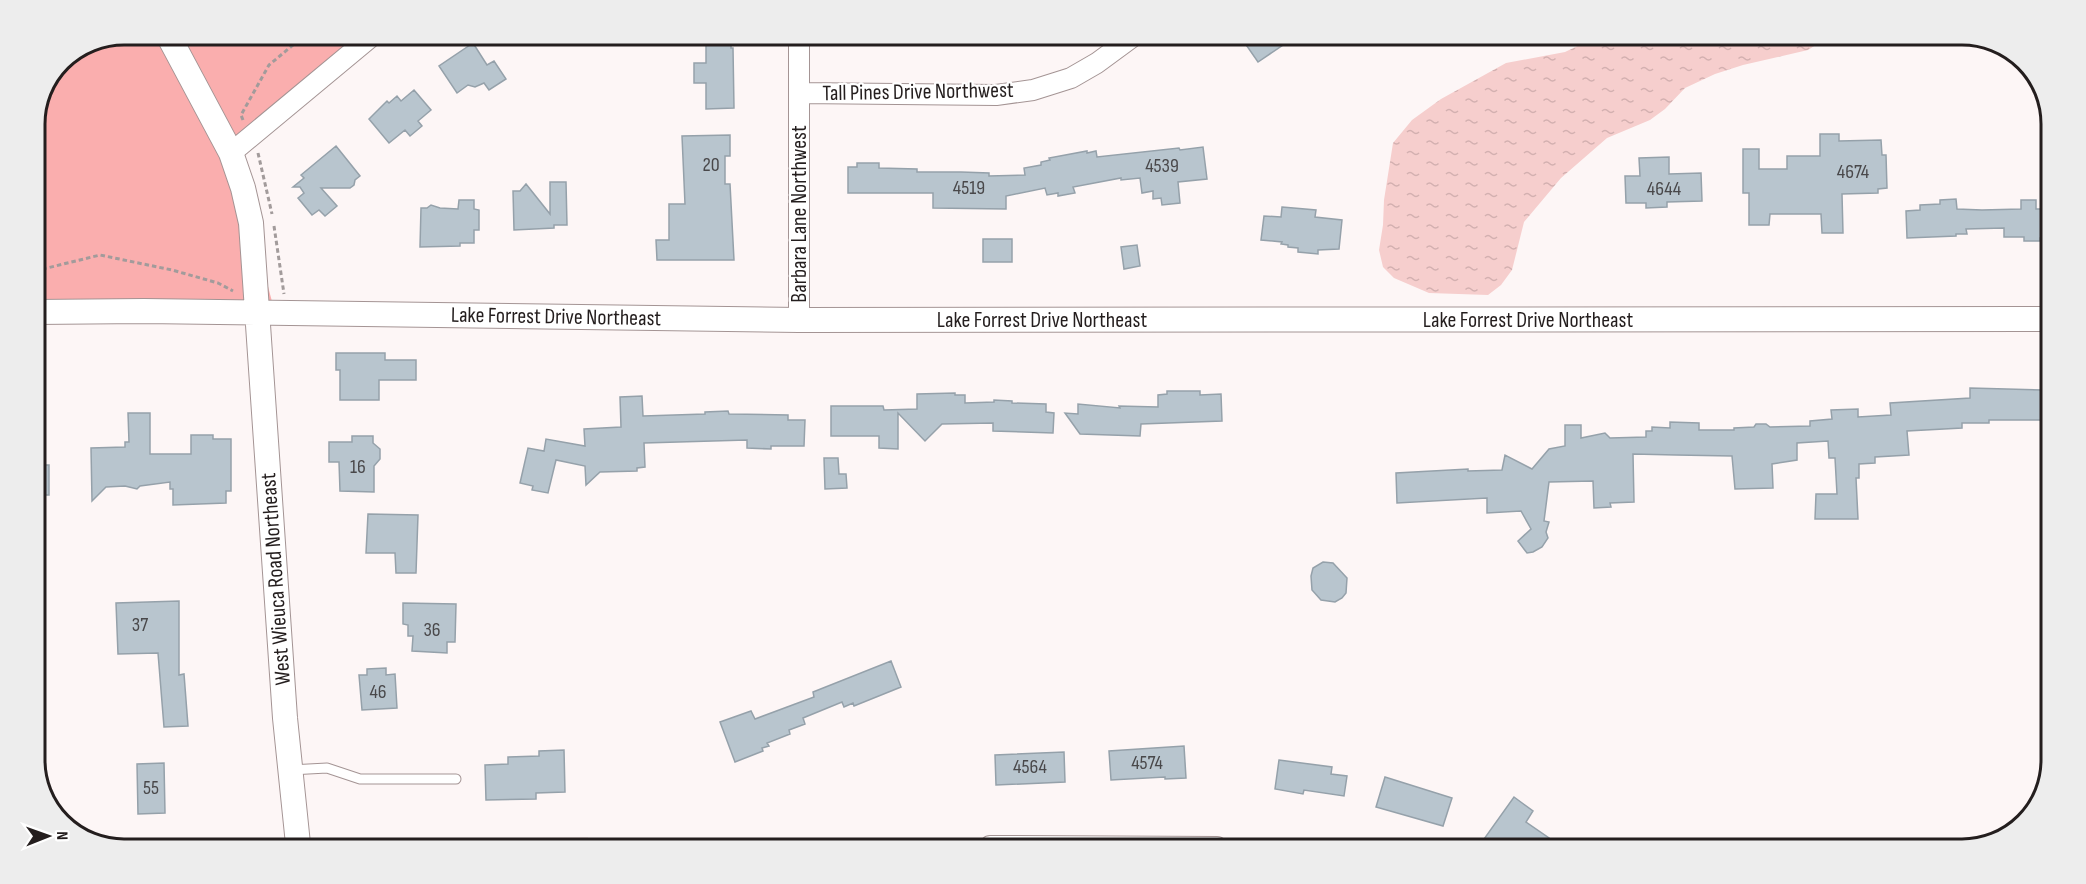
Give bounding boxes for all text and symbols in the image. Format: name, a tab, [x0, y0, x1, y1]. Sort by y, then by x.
street label: Tall Pines Drive Northwest	[822, 77, 1014, 107]
street label: Barbara Lane Northwest	[786, 125, 813, 303]
house number: 20	[702, 153, 720, 177]
house number: 4539	[1145, 154, 1179, 178]
house number: 4674	[1837, 160, 1869, 184]
house number: 4519	[953, 176, 985, 200]
house number: 4644	[1647, 177, 1681, 201]
street label: Lake Forrest Drive Northeast	[451, 302, 662, 332]
street label: Lake Forrest Drive Northeast	[937, 307, 1147, 334]
street label: Lake Forrest Drive Northeast	[1423, 307, 1633, 334]
house number: 16	[350, 455, 366, 479]
street label: West Wieuca Road Northeast	[255, 472, 297, 686]
house number: 37	[132, 613, 148, 637]
house number: 36	[423, 618, 441, 642]
house number: 46	[369, 680, 387, 704]
house number: 4574	[1131, 751, 1163, 775]
house number: 4564	[1013, 755, 1047, 779]
house number: 55	[143, 776, 159, 800]
north arrow	[18, 806, 78, 866]
text: N	[52, 831, 71, 840]

